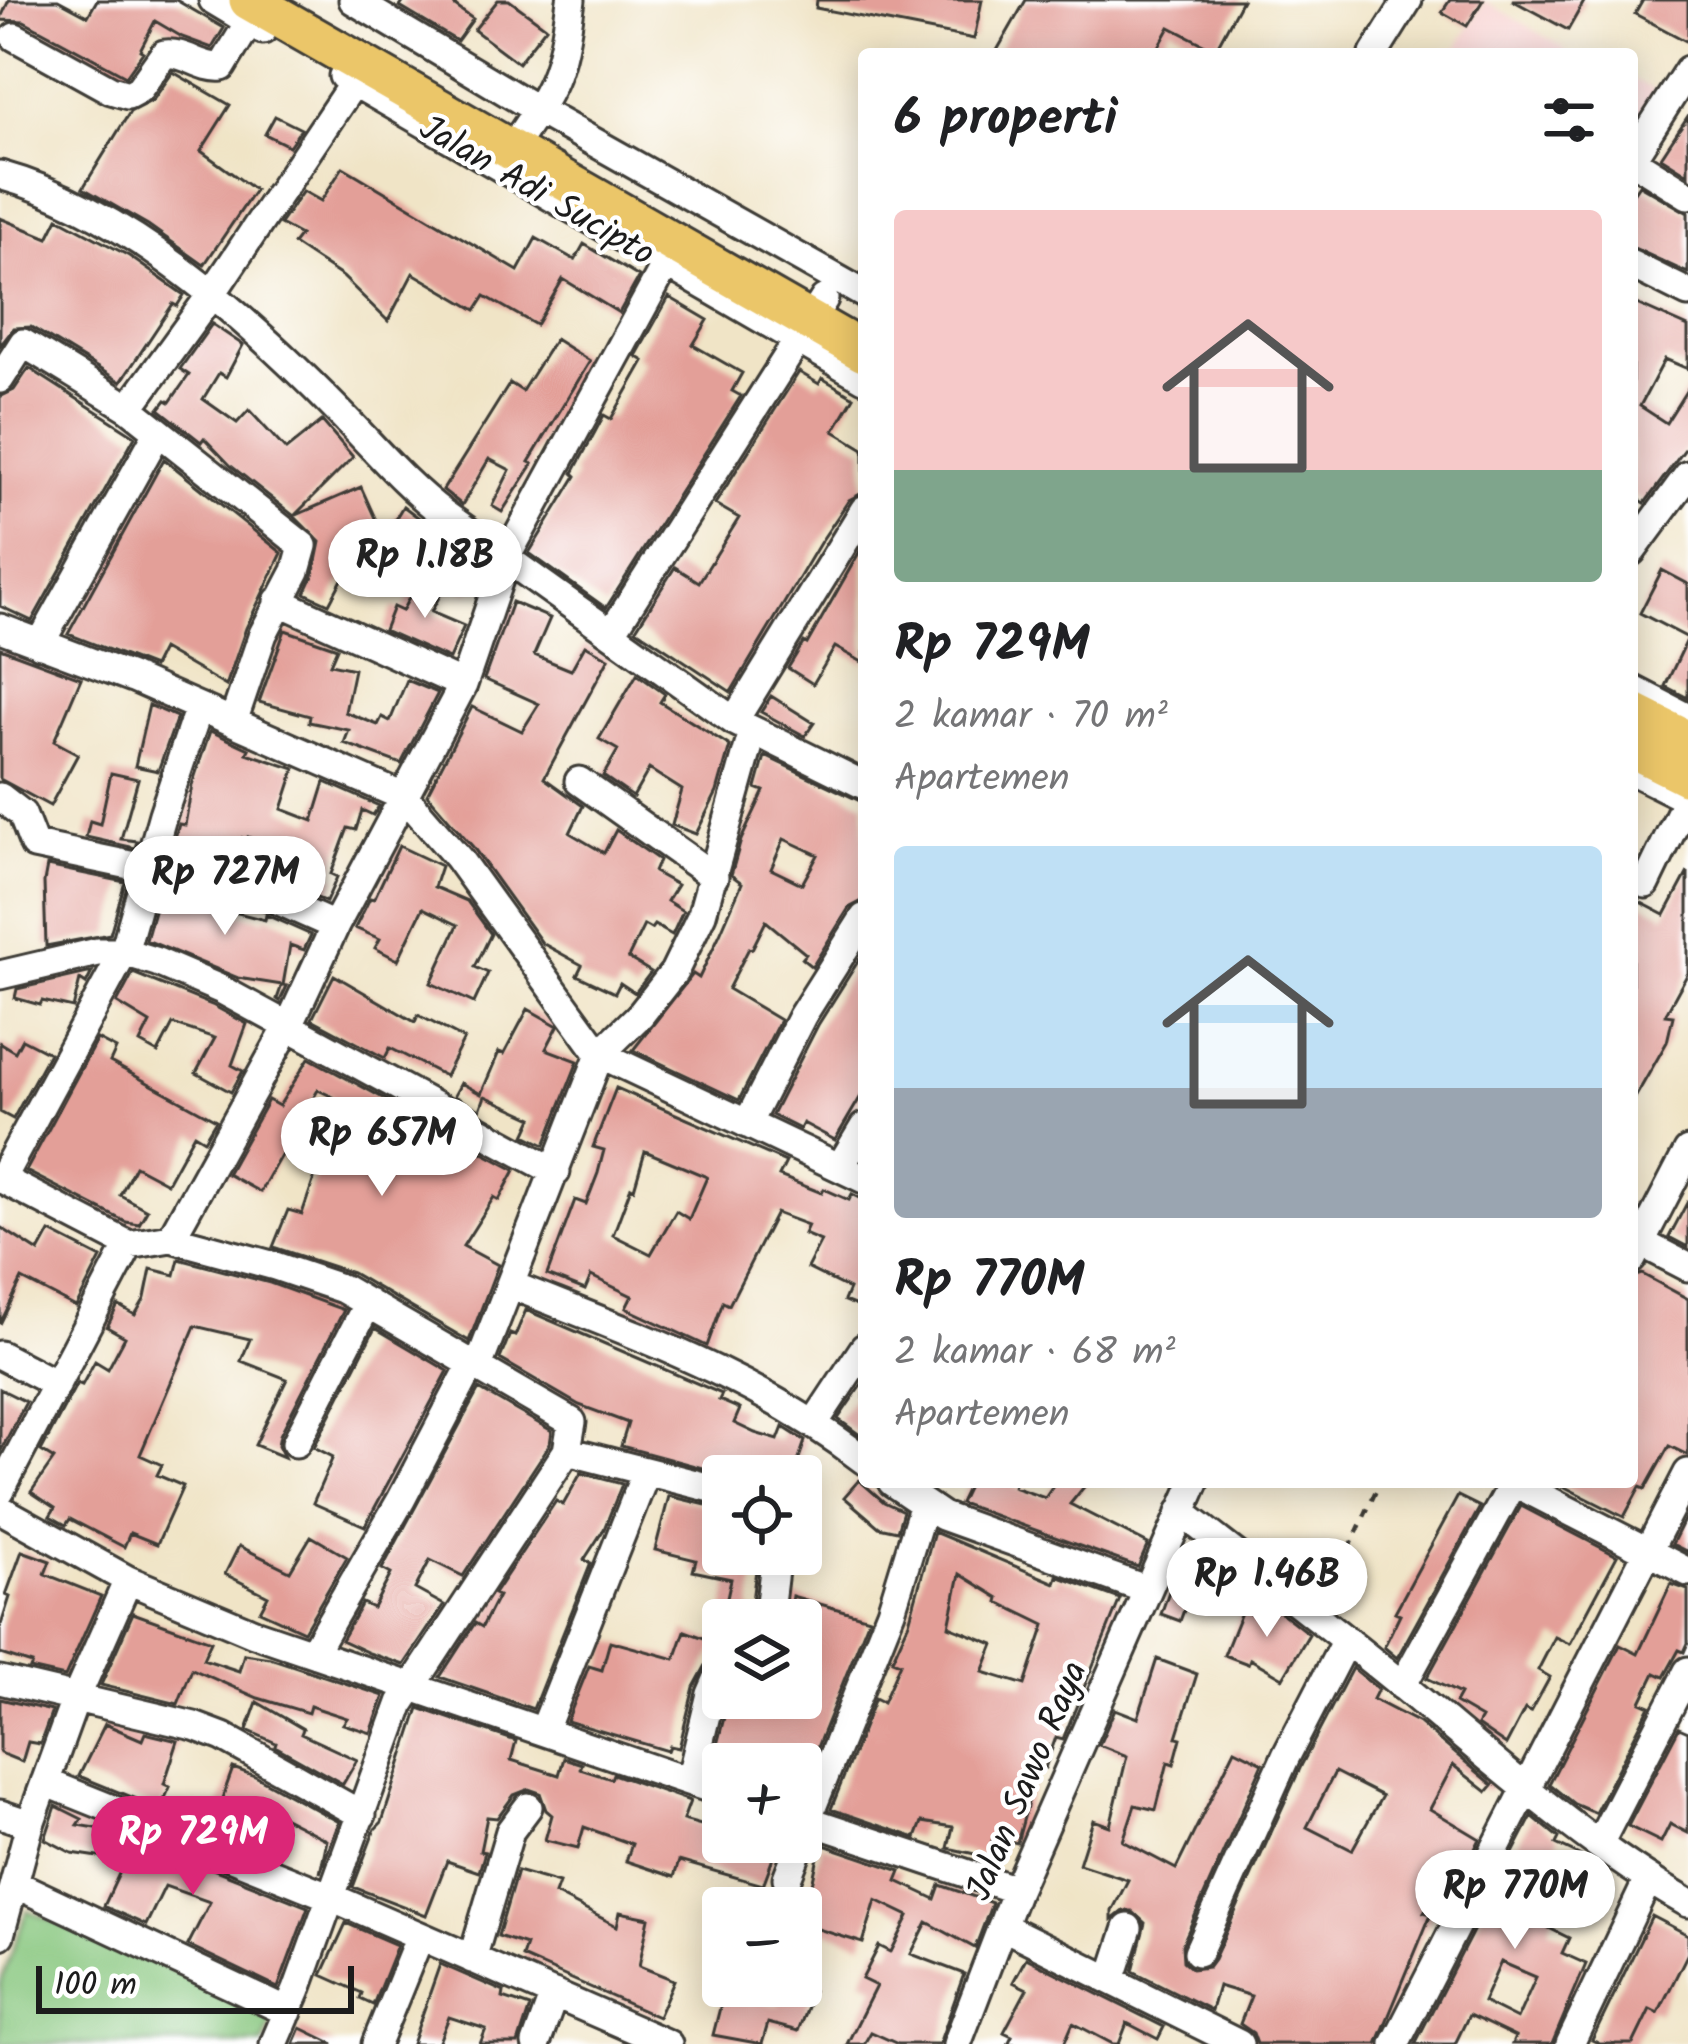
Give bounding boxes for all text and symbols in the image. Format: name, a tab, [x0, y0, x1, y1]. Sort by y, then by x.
text: 6 properti	[894, 80, 1117, 161]
icon: filters	[1536, 87, 1602, 153]
street label: Jalan Adi Sucipto	[408, 101, 665, 283]
icon: home	[1140, 288, 1356, 504]
pin: Rp 1.18B	[301, 519, 549, 621]
text: Rp 1.18B	[355, 527, 495, 589]
text: Rp 729M	[894, 606, 1090, 687]
text: 2 kamar · 70 m²	[894, 687, 1168, 749]
text: Apartemen	[894, 749, 1070, 811]
pin: Rp 727M	[114, 836, 336, 938]
text: Rp 727M	[151, 844, 299, 906]
icon: home	[1140, 924, 1356, 1140]
pin: Rp 657M	[271, 1097, 493, 1199]
text: Rp 657M	[308, 1105, 456, 1167]
text: Rp 770M	[894, 1242, 1085, 1323]
text: 2 kamar · 68 m²	[894, 1323, 1176, 1385]
text: Apartemen	[894, 1385, 1070, 1447]
map controls	[702, 1455, 822, 2007]
button: locate	[702, 1455, 822, 1575]
pin: Rp 1.46B	[1143, 1538, 1391, 1640]
text: Rp 1.46B	[1193, 1546, 1341, 1608]
button: layers	[702, 1599, 822, 1719]
street label: Jalan Sawo Raya	[952, 1653, 1104, 1910]
button: +	[702, 1743, 822, 1863]
pin: Rp 729M	[82, 1796, 304, 1898]
text: Rp 729M	[118, 1804, 268, 1866]
pin: Rp 770M	[1404, 1850, 1626, 1952]
text: Rp 770M	[1442, 1858, 1588, 1920]
button: −	[702, 1887, 822, 2007]
scale bar	[36, 1960, 354, 2013]
text: 100 m	[54, 1960, 137, 2013]

